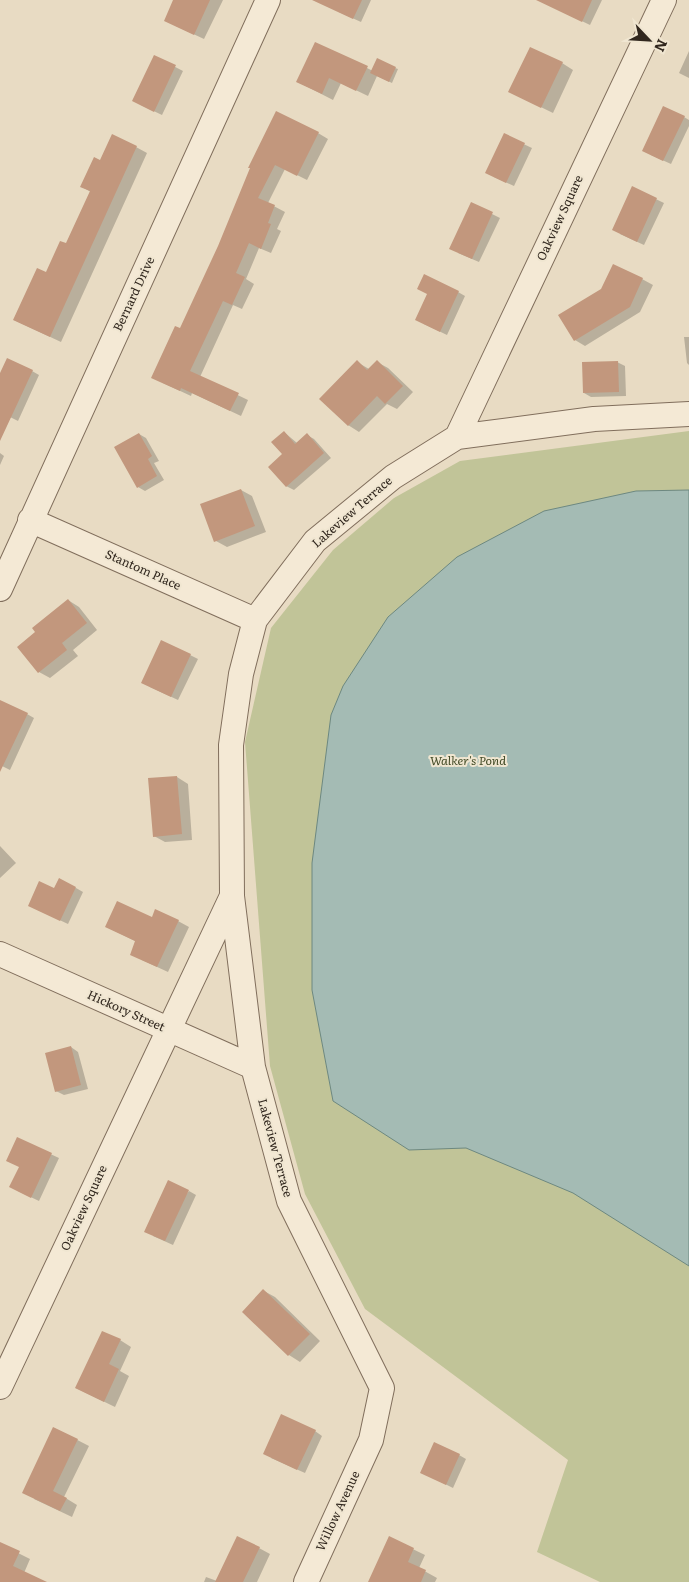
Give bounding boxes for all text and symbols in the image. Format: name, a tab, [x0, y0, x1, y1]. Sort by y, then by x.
north arrow	[624, 15, 674, 65]
text: N	[650, 36, 673, 56]
street label: Oakview Square	[531, 172, 587, 263]
street label: Bernard Drive	[108, 253, 158, 334]
street label: Lakeview Terrace	[307, 471, 395, 551]
street label: Stantom Place	[103, 544, 184, 594]
park label: Walker's Pond	[430, 751, 506, 769]
street label: Hickory Street	[85, 985, 168, 1035]
street label: Lakeview Terrace	[254, 1096, 298, 1199]
street label: Oakview Square	[55, 1162, 111, 1253]
street label: Willow Avenue	[311, 1468, 364, 1554]

